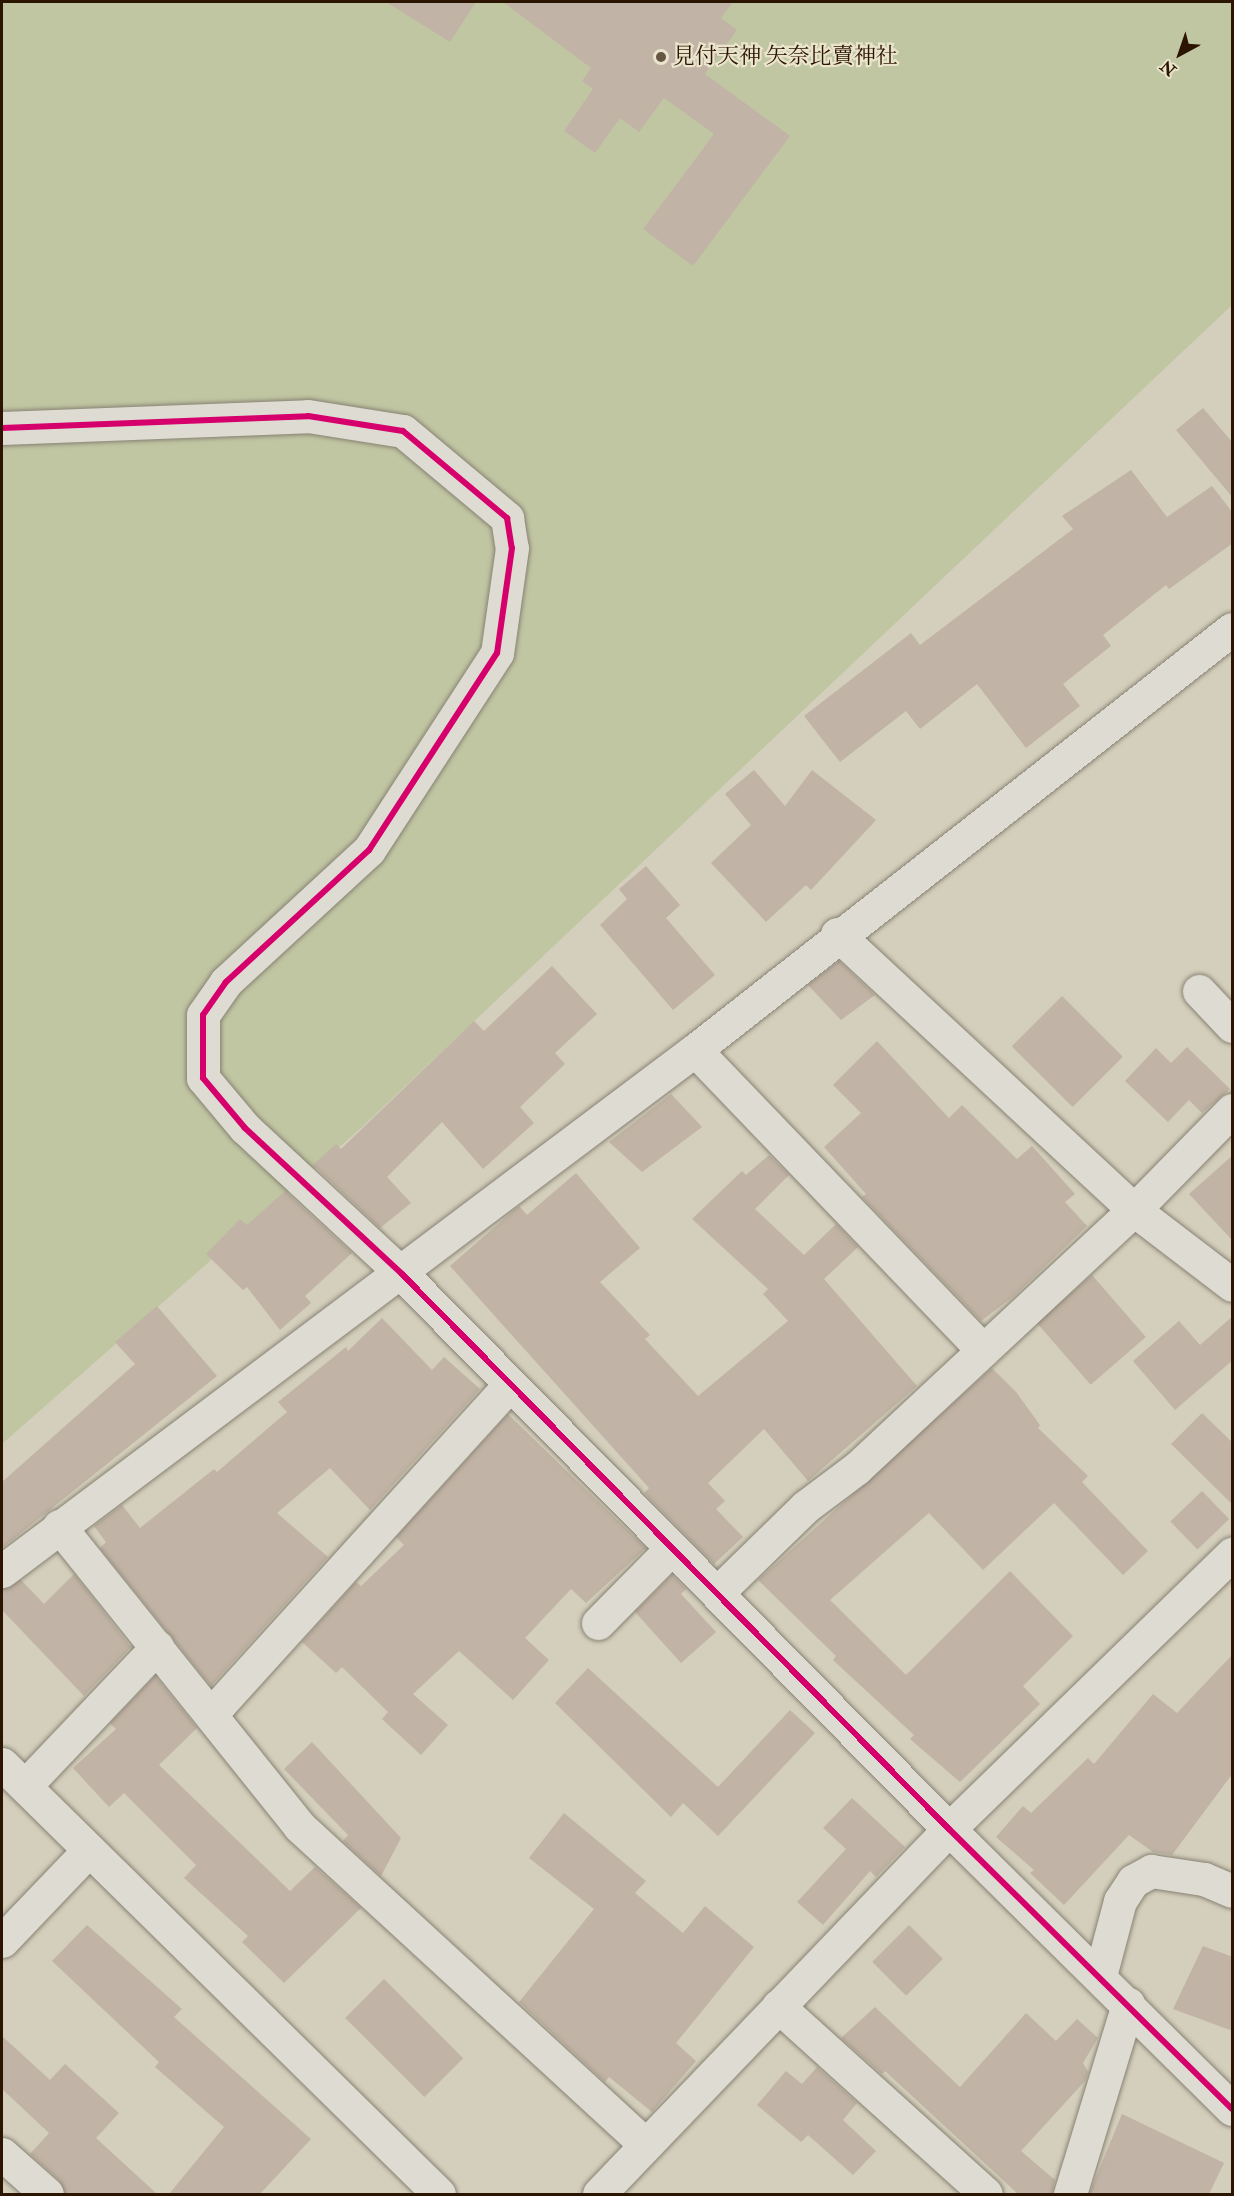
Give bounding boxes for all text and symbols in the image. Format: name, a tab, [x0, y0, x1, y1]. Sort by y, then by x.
north arrow	[1150, 24, 1210, 84]
place label: 見付天神 矢奈比賣神社	[673, 44, 898, 70]
marker: 見付天神 矢奈比賣神社	[654, 50, 668, 64]
text: N	[1157, 56, 1180, 80]

